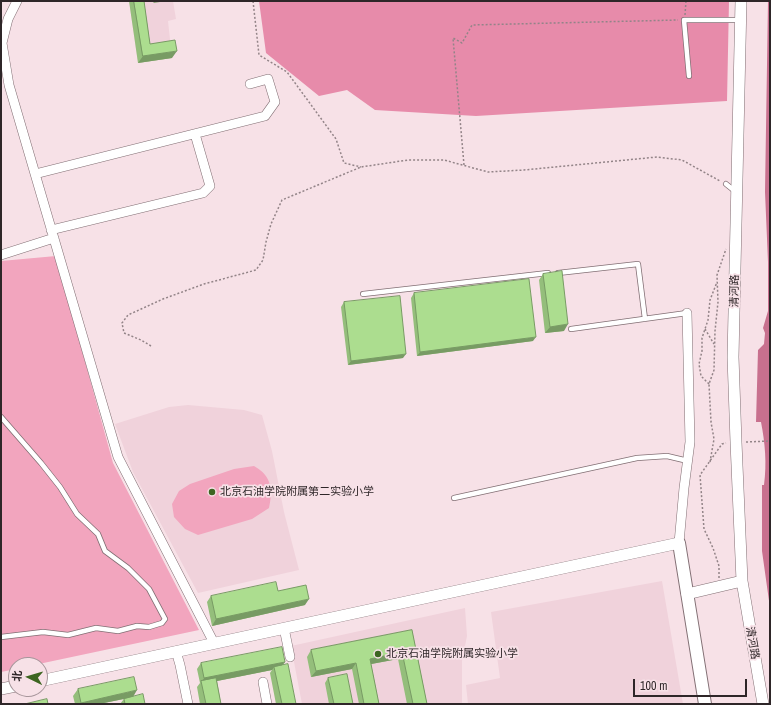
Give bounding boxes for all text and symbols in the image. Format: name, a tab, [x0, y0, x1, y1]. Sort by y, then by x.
street label: 清河路	[728, 274, 742, 308]
place label: 北京石油学院附属第二实验小学	[220, 485, 374, 499]
marker: 北京石油学院附属第二实验小学	[207, 487, 217, 497]
street label: 清河路	[743, 626, 761, 660]
place label: 北京石油学院附属实验小学	[386, 647, 518, 661]
marker: 北京石油学院附属实验小学	[373, 649, 383, 659]
north arrow	[8, 657, 48, 697]
text: 北	[10, 670, 24, 682]
scale bar	[635, 671, 749, 697]
text: 100 m	[640, 678, 667, 694]

